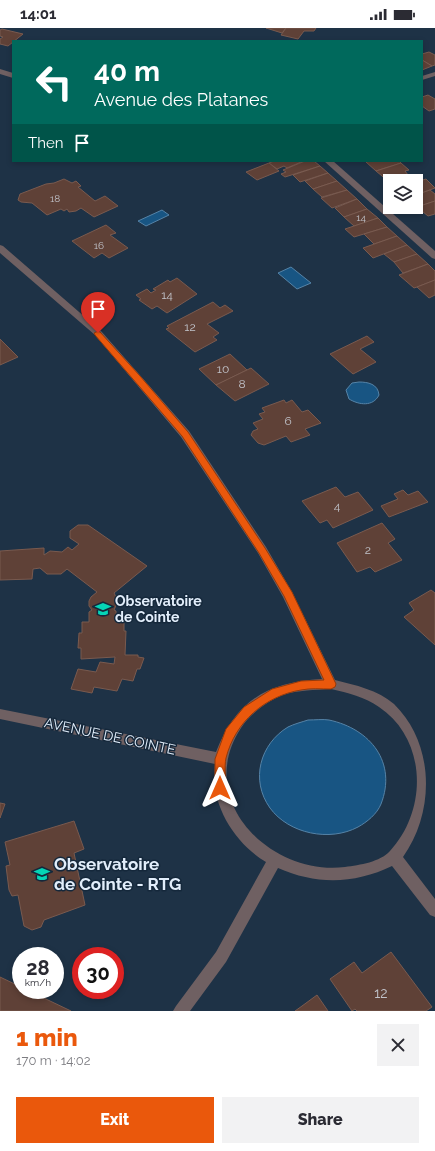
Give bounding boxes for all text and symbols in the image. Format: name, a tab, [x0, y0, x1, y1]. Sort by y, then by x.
text: 14:01	[20, 5, 56, 23]
text: 40 m	[94, 55, 160, 88]
icon: left	[28, 56, 80, 108]
text: Avenue des Platanes	[94, 89, 268, 110]
icon: arrive	[71, 132, 93, 154]
text: Then	[28, 134, 63, 152]
map controls	[383, 174, 423, 214]
button: layers	[383, 174, 423, 214]
house number: 18	[50, 193, 60, 204]
house number: 14	[356, 212, 366, 223]
house number: 16	[94, 240, 104, 251]
house number: 14	[161, 288, 173, 302]
pin	[81, 292, 115, 333]
icon: arrive	[87, 298, 109, 320]
house number: 12	[184, 320, 196, 334]
house number: 10	[217, 362, 229, 376]
house number: 8	[238, 377, 246, 391]
house number: 6	[284, 414, 292, 428]
house number: 4	[334, 499, 341, 513]
house number: 2	[365, 543, 371, 557]
place label: Observatoire de Cointe	[115, 593, 202, 625]
school or university icon: Observatoire de Cointe	[94, 600, 112, 618]
street label: AVENUE DE COINTE	[43, 714, 177, 758]
position arrow	[199, 767, 241, 809]
place label: Observatoire de Cointe - RTG	[54, 854, 181, 894]
school or university icon: Observatoire de Cointe - RTG	[33, 865, 51, 883]
speed limit sign: 30	[72, 947, 124, 999]
text: 28	[26, 956, 50, 980]
text: km/h	[25, 977, 51, 988]
house number: 12	[374, 985, 388, 1001]
text: 1 min	[16, 1023, 78, 1052]
button: close	[377, 1024, 419, 1066]
text: 170 m · 14:02	[16, 1053, 91, 1068]
button: Exit	[16, 1097, 214, 1143]
button: Share	[222, 1097, 419, 1143]

